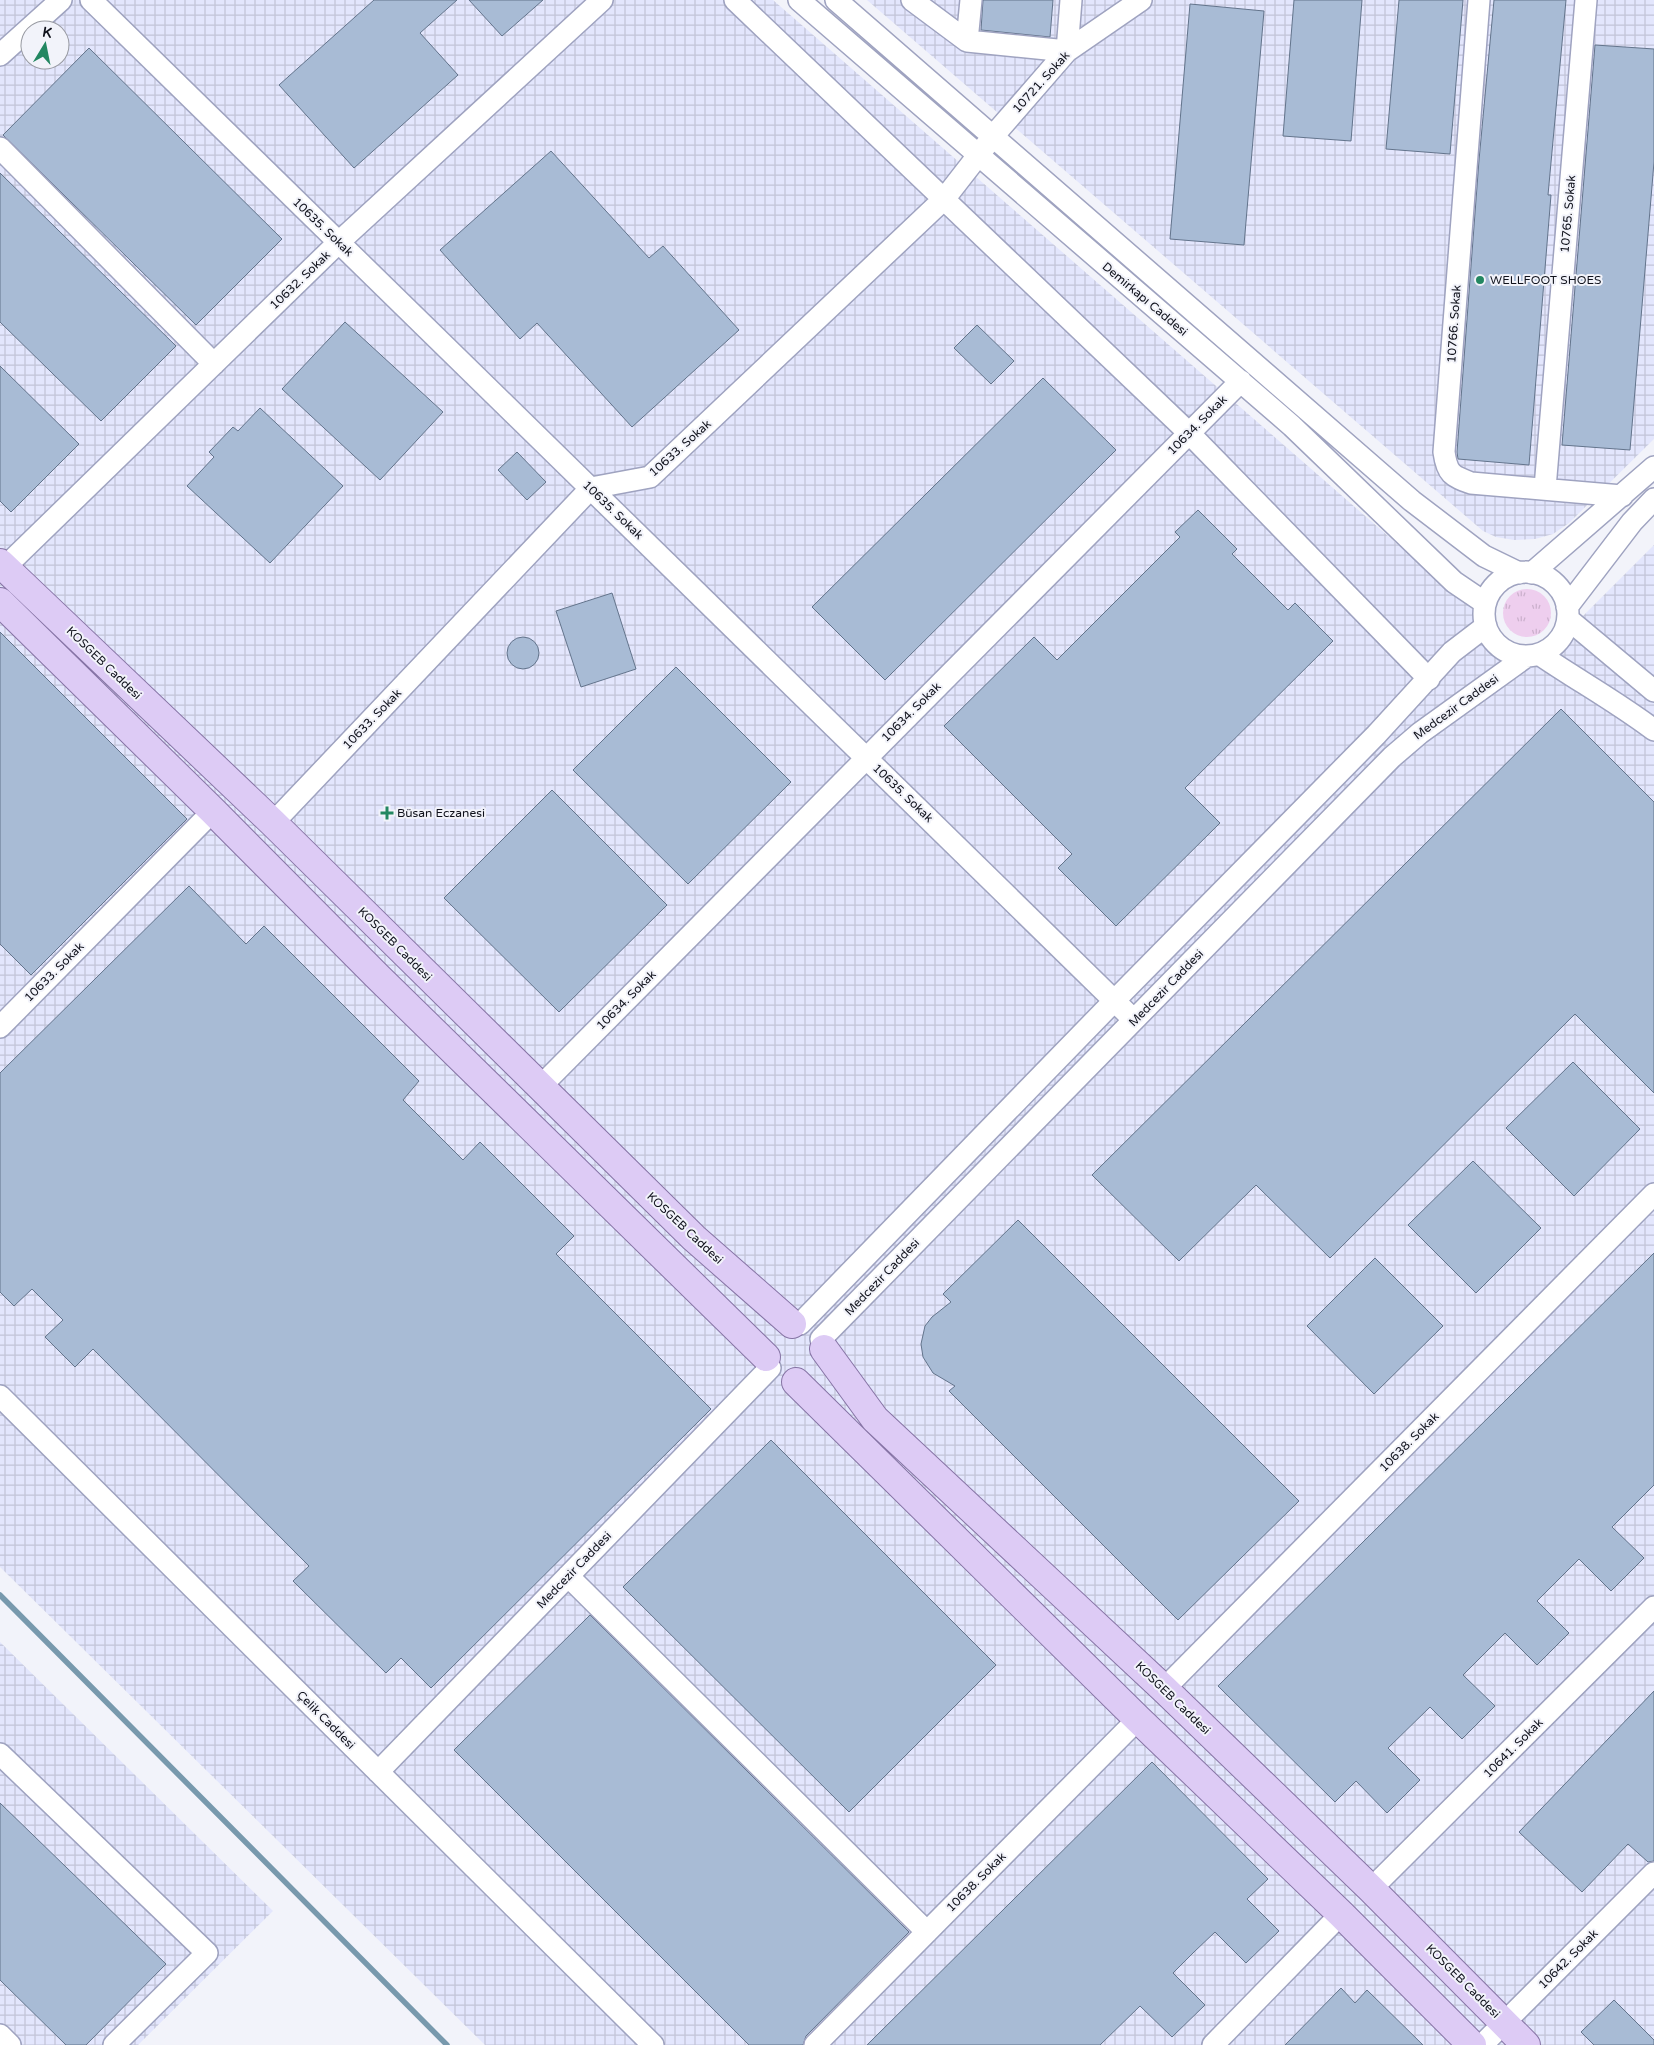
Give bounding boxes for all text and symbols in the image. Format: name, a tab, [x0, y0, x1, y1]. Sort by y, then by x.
north arrow	[20, 20, 70, 70]
text: K	[41, 24, 54, 42]
street label: 10721. Sokak	[1010, 48, 1073, 116]
street label: 10765. Sokak	[1558, 174, 1578, 254]
street label: 10635. Sokak	[290, 195, 356, 260]
street label: 10632. Sokak	[267, 247, 333, 312]
street label: Demirkapı Caddesi	[1100, 259, 1190, 339]
place label: WELLFOOT SHOES	[1490, 273, 1602, 287]
marker: WELLFOOT SHOES	[1474, 274, 1486, 286]
street label: 10766. Sokak	[1444, 284, 1464, 364]
street label: 10634. Sokak	[1164, 392, 1230, 458]
street label: 10633. Sokak	[646, 416, 714, 479]
street label: 10635. Sokak	[580, 478, 646, 543]
street label: KOSGEB Caddesi	[64, 624, 144, 702]
street label: Medcezir Caddesi	[1411, 672, 1501, 742]
street label: 10634. Sokak	[878, 679, 944, 745]
street label: 10633. Sokak	[340, 686, 405, 752]
street label: 10635. Sokak	[870, 761, 936, 826]
place label: Büsan Eczanesi	[397, 806, 485, 820]
marker: Büsan Eczanesi	[381, 807, 393, 819]
street label: KOSGEB Caddesi	[355, 904, 435, 984]
street label: 10633. Sokak	[21, 939, 87, 1005]
street label: Medcezir Caddesi	[1126, 947, 1206, 1029]
street label: 10634. Sokak	[593, 967, 659, 1033]
street label: KOSGEB Caddesi	[644, 1189, 726, 1267]
street label: Medcezir Caddesi	[842, 1236, 922, 1318]
street label: 10638. Sokak	[1376, 1409, 1442, 1475]
street label: Medcezir Caddesi	[534, 1529, 614, 1611]
street label: KOSGEB Caddesi	[1133, 1659, 1213, 1737]
street label: Çelik Caddesi	[294, 1688, 358, 1752]
street label: 10641. Sokak	[1480, 1715, 1546, 1781]
street label: 10638. Sokak	[943, 1849, 1009, 1915]
street label: 10642. Sokak	[1535, 1926, 1601, 1992]
street label: KOSGEB Caddesi	[1423, 1941, 1503, 2021]

